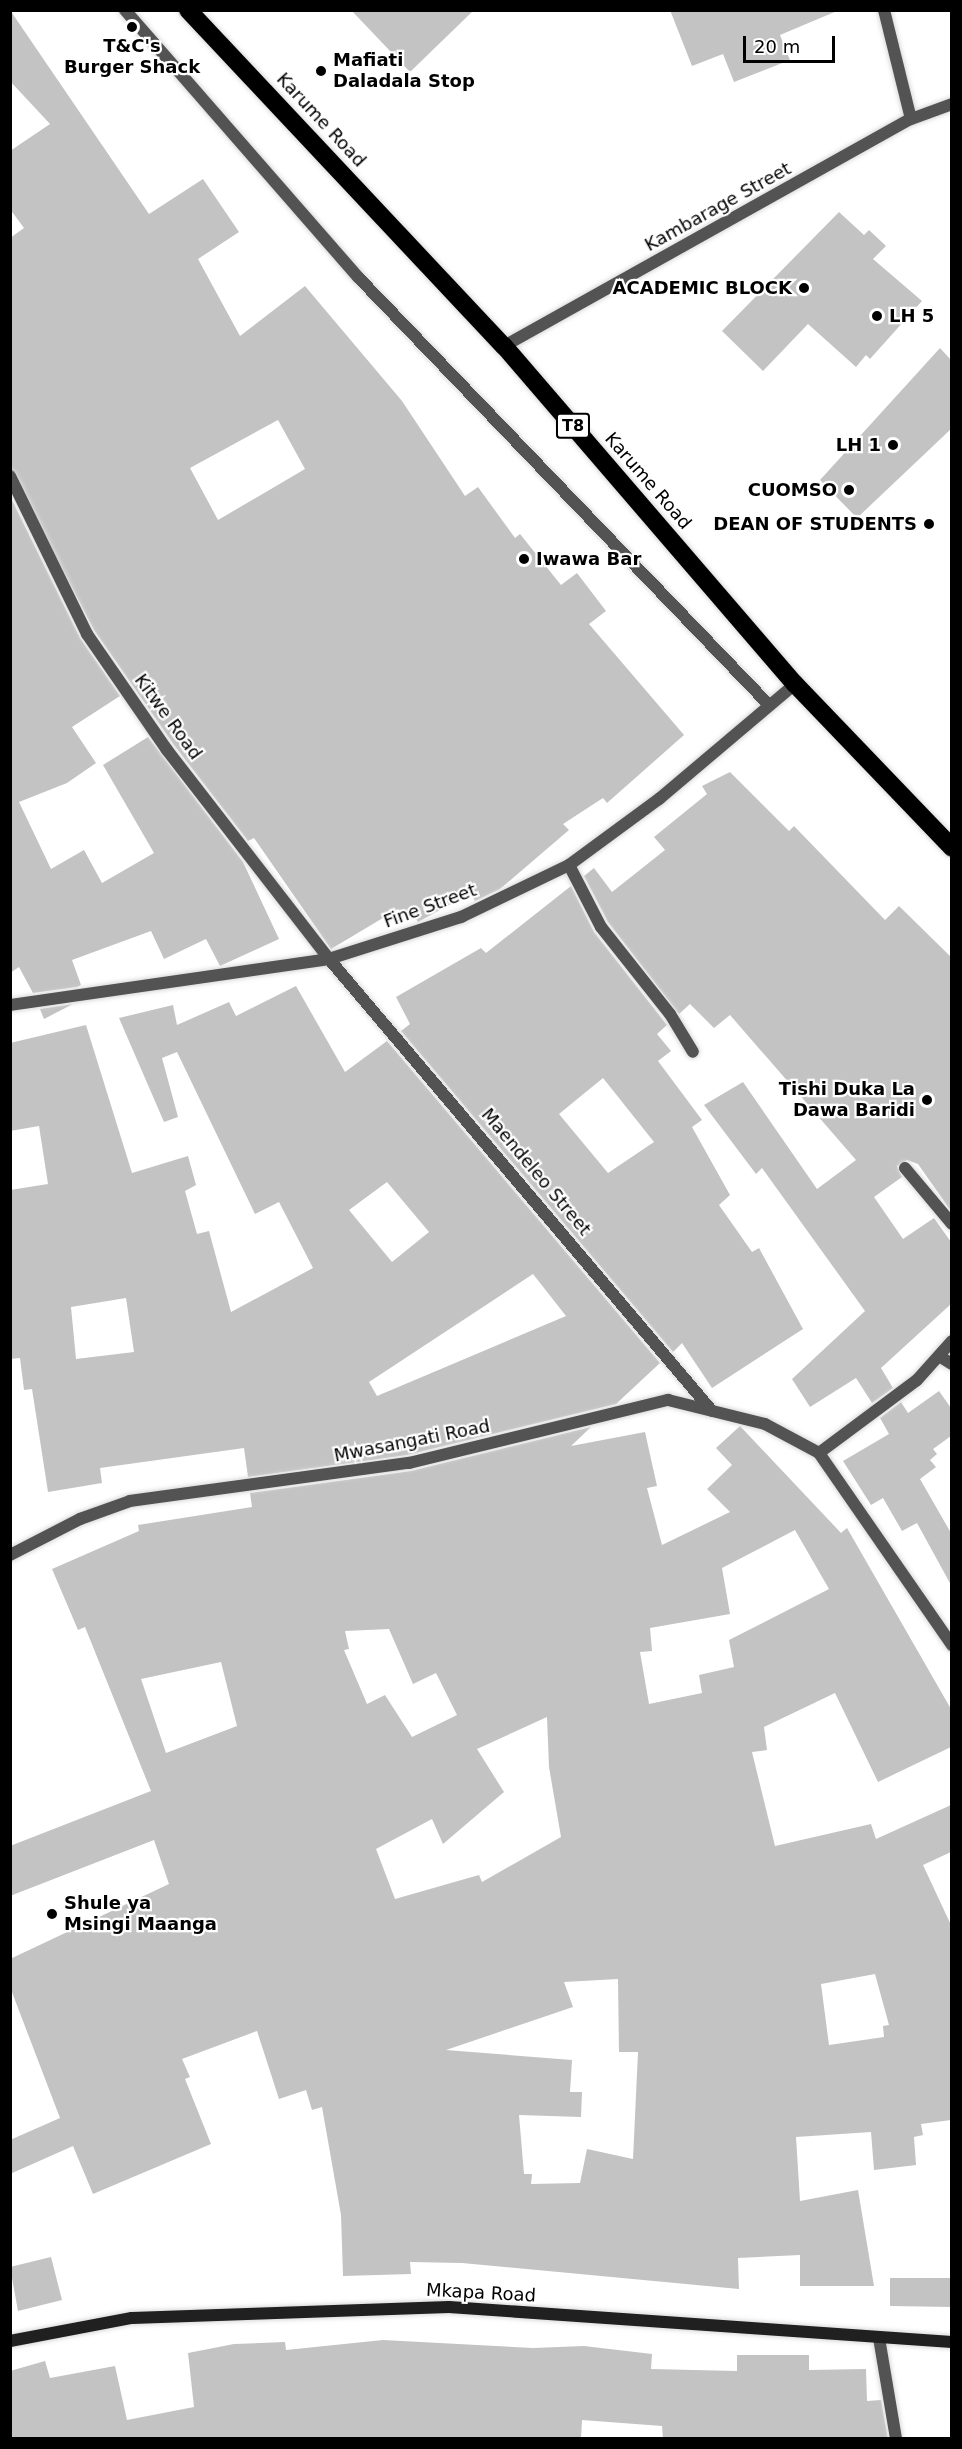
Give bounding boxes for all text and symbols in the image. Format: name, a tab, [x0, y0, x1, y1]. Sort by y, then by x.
marker: T&C's Burger Shack	[125, 20, 139, 34]
scale bar	[746, 24, 838, 62]
place label: T&C's Burger Shack	[64, 36, 200, 78]
text: 20 m	[754, 36, 800, 57]
place label: Mafiati Daladala Stop	[333, 50, 475, 92]
marker: Mafiati Daladala Stop	[314, 64, 328, 78]
street label: Karume Road	[272, 68, 370, 172]
street label: Kambarage Street	[641, 158, 795, 256]
place label: ACADEMIC BLOCK	[613, 277, 792, 299]
marker: ACADEMIC BLOCK	[797, 281, 811, 295]
place label: LH 5	[889, 305, 934, 327]
marker: LH 5	[870, 309, 884, 323]
road number: T8	[555, 413, 591, 439]
street label: Karume Road	[600, 428, 696, 534]
place label: LH 1	[836, 434, 881, 456]
marker: LH 1	[886, 438, 900, 452]
place label: CUOMSO	[748, 479, 837, 501]
marker: CUOMSO	[842, 483, 856, 497]
place label: DEAN OF STUDENTS	[713, 513, 917, 535]
marker: DEAN OF STUDENTS	[922, 517, 936, 531]
place label: Iwawa Bar	[536, 548, 641, 570]
marker: Iwawa Bar	[517, 552, 531, 566]
street label: Kitwe Road	[130, 670, 206, 764]
street label: Fine Street	[381, 879, 479, 933]
place label: Tishi Duka La Dawa Baridi	[779, 1079, 915, 1122]
marker: Tishi Duka La Dawa Baridi	[920, 1093, 934, 1107]
street label: Maendeleo Street	[477, 1104, 595, 1240]
street label: Mwasangati Road	[332, 1415, 492, 1467]
place label: Shule ya Msingi Maanga	[64, 1893, 217, 1936]
marker: Shule ya Msingi Maanga	[45, 1907, 59, 1921]
street label: Mkapa Road	[426, 2279, 536, 2307]

